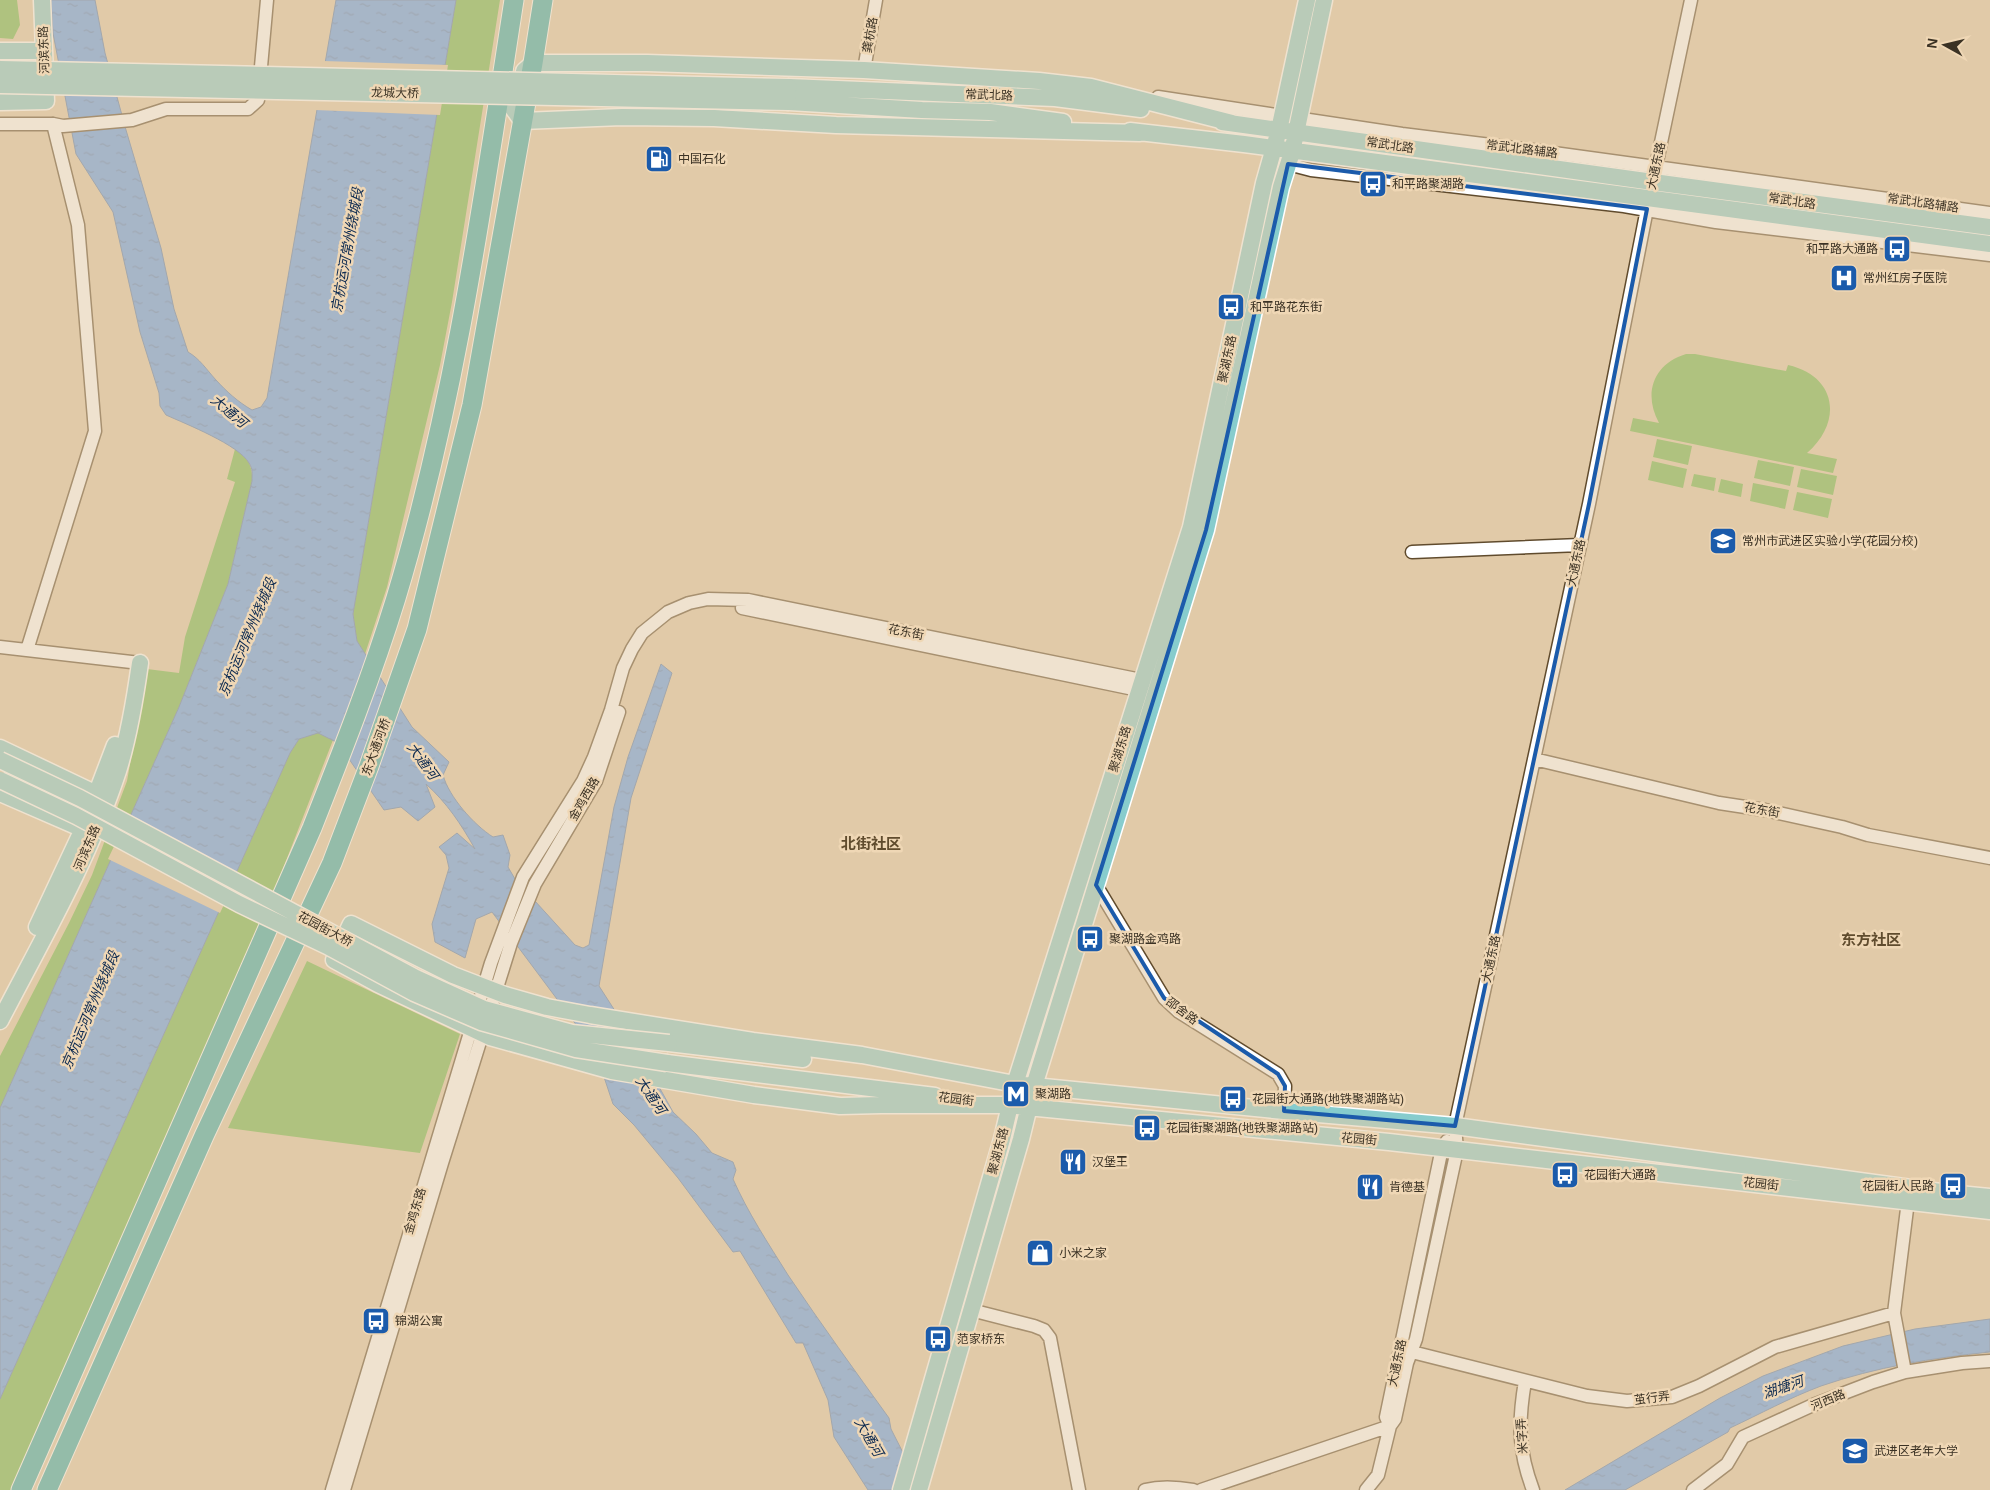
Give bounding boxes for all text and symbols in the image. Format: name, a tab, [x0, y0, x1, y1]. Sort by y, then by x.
street label: 龚杭路	[860, 16, 880, 54]
north arrow	[1920, 20, 1970, 70]
street label: 河滨东路	[36, 26, 52, 74]
text: N	[1923, 37, 1941, 49]
street label: 龙城大桥	[371, 86, 419, 100]
street label: 常武北路	[965, 87, 1013, 103]
street label: 常武北路	[1365, 135, 1415, 155]
street label: 常武北路辅路	[1485, 138, 1559, 160]
street label: 大通东路	[1644, 141, 1668, 191]
fuel station icon: 中国石化	[644, 144, 674, 174]
place label: 中国石化	[678, 152, 726, 166]
bus stop icon: 和平路聚湖路	[1358, 169, 1388, 199]
place label: 和平路聚湖路	[1392, 177, 1464, 191]
water label: 京杭运河常州绕城段	[328, 185, 366, 313]
street label: 常武北路	[1767, 191, 1817, 211]
street label: 常武北路辅路	[1886, 191, 1960, 215]
bus stop icon: 和平路大通路	[1882, 234, 1912, 264]
place label: 和平路大通路	[1806, 242, 1878, 256]
hospital icon: 常州红房子医院	[1829, 263, 1859, 293]
place label: 常州红房子医院	[1863, 271, 1947, 285]
bus stop icon: 和平路花东街	[1216, 292, 1246, 322]
place label: 和平路花东街	[1250, 300, 1322, 314]
street label: 聚湖东路	[1215, 334, 1239, 384]
water label: 大通河	[208, 391, 253, 433]
school or university icon: 常州市武进区实验小学(花园分校)	[1708, 526, 1738, 556]
place label: 常州市武进区实验小学(花园分校)	[1742, 534, 1918, 548]
street label: 大通东路	[1564, 538, 1588, 588]
water label: 京杭运河常州绕城段	[215, 574, 280, 698]
street label: 花东街	[887, 622, 925, 642]
street label: 东大通河桥	[359, 716, 393, 778]
street label: 聚湖东路	[1106, 724, 1134, 774]
water label: 大通河	[404, 739, 444, 785]
street label: 金鸡西路	[566, 775, 602, 823]
street label: 花东街	[1743, 800, 1781, 820]
street label: 河滨东路	[71, 823, 103, 873]
district label: 北街社区	[841, 835, 901, 852]
street label: 花园街大桥	[295, 909, 355, 949]
bus stop icon: 聚湖路金鸡路	[1075, 924, 1105, 954]
district label: 东方社区	[1841, 931, 1901, 948]
place label: 聚湖路金鸡路	[1109, 932, 1181, 946]
street label: 大通东路	[1479, 934, 1503, 984]
water label: 京杭运河常州绕城段	[58, 947, 123, 1071]
street label: 邵舍路	[1163, 995, 1201, 1027]
water label: 大通河	[633, 1073, 671, 1119]
metro station icon: 聚湖路	[1001, 1079, 1031, 1109]
bus stop icon: 花园街大通路(地铁聚湖路站)	[1218, 1084, 1248, 1114]
place label: 聚湖路	[1035, 1087, 1071, 1101]
street label: 花园街	[937, 1090, 975, 1108]
place label: 花园街大通路(地铁聚湖路站)	[1252, 1092, 1404, 1106]
bus stop icon: 花园街聚湖路(地铁聚湖路站)	[1132, 1113, 1162, 1143]
place label: 花园街聚湖路(地铁聚湖路站)	[1166, 1121, 1318, 1135]
street label: 聚湖东路	[985, 1126, 1011, 1176]
street label: 花园街	[1340, 1130, 1378, 1148]
restaurant icon: 汉堡王	[1058, 1147, 1088, 1177]
place label: 汉堡王	[1092, 1155, 1128, 1169]
bus stop icon: 花园街大通路	[1550, 1160, 1580, 1190]
place label: 花园街大通路	[1584, 1168, 1656, 1182]
bus stop icon: 花园街人民路	[1938, 1171, 1968, 1201]
restaurant icon: 肯德基	[1355, 1172, 1385, 1202]
street label: 花园街	[1742, 1175, 1780, 1193]
place label: 花园街人民路	[1862, 1179, 1934, 1193]
place label: 肯德基	[1389, 1180, 1425, 1194]
street label: 金鸡东路	[401, 1186, 429, 1236]
shop icon: 小米之家	[1025, 1238, 1055, 1268]
place label: 小米之家	[1059, 1246, 1107, 1260]
bus stop icon: 锦湖公寓	[361, 1306, 391, 1336]
place label: 锦湖公寓	[395, 1314, 443, 1328]
bus stop icon: 范家桥东	[923, 1324, 953, 1354]
place label: 范家桥东	[957, 1332, 1005, 1346]
street label: 大通东路	[1385, 1338, 1409, 1388]
water label: 湖塘河	[1761, 1372, 1808, 1401]
street label: 河西路	[1809, 1387, 1847, 1413]
street label: 茧行弄	[1633, 1389, 1671, 1407]
water label: 大通河	[852, 1415, 888, 1462]
street label: 米字弄	[1514, 1418, 1530, 1454]
school or university icon: 武进区老年大学	[1840, 1436, 1870, 1466]
place label: 武进区老年大学	[1874, 1444, 1958, 1458]

